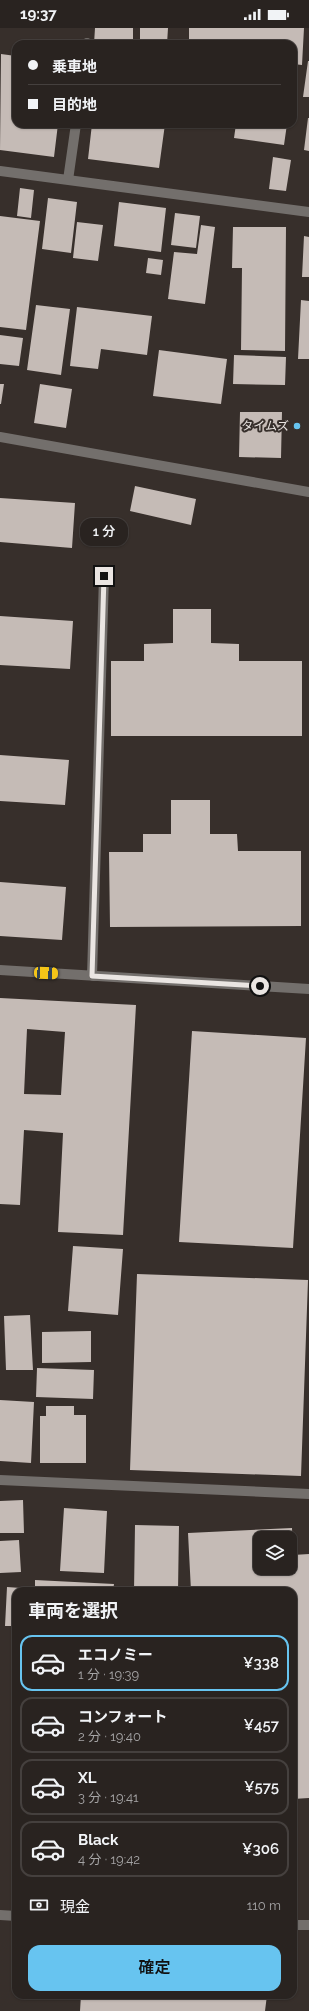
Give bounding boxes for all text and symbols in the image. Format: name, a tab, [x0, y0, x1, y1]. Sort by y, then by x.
text: 19:37	[20, 5, 57, 23]
text: 乗車地	[52, 58, 97, 76]
text: 目的地	[52, 96, 97, 114]
place label: タイムズ	[241, 419, 289, 433]
marker: タイムズ	[292, 421, 302, 431]
callout: 1 分	[80, 518, 128, 546]
text: 1 分	[93, 524, 115, 539]
route end	[95, 567, 113, 585]
car	[34, 966, 58, 980]
route start	[251, 977, 269, 995]
map controls	[253, 1531, 297, 1575]
button: layers	[253, 1531, 297, 1575]
text: 車両を選択	[28, 1600, 118, 1621]
icon: car	[30, 1645, 66, 1681]
text: エコノミー	[78, 1646, 153, 1664]
text: ¥338	[243, 1654, 279, 1672]
text: 1 分 · 19:39	[78, 1667, 139, 1682]
icon: car	[30, 1707, 66, 1743]
text: コンフォート	[78, 1708, 168, 1726]
text: ¥457	[244, 1716, 279, 1734]
text: 2 分 · 19:40	[78, 1729, 141, 1744]
icon: car	[30, 1769, 66, 1805]
text: XL	[78, 1769, 96, 1787]
text: ¥575	[244, 1778, 279, 1796]
text: 3 分 · 19:41	[78, 1790, 139, 1805]
icon: car	[30, 1831, 66, 1867]
text: Black	[78, 1831, 118, 1849]
text: ¥306	[242, 1840, 279, 1858]
text: 4 分 · 19:42	[78, 1852, 140, 1867]
icon: cash	[28, 1894, 50, 1916]
text: 現金	[60, 1898, 90, 1916]
text: 110 m	[247, 1898, 281, 1913]
button: 確定	[28, 1945, 281, 1991]

